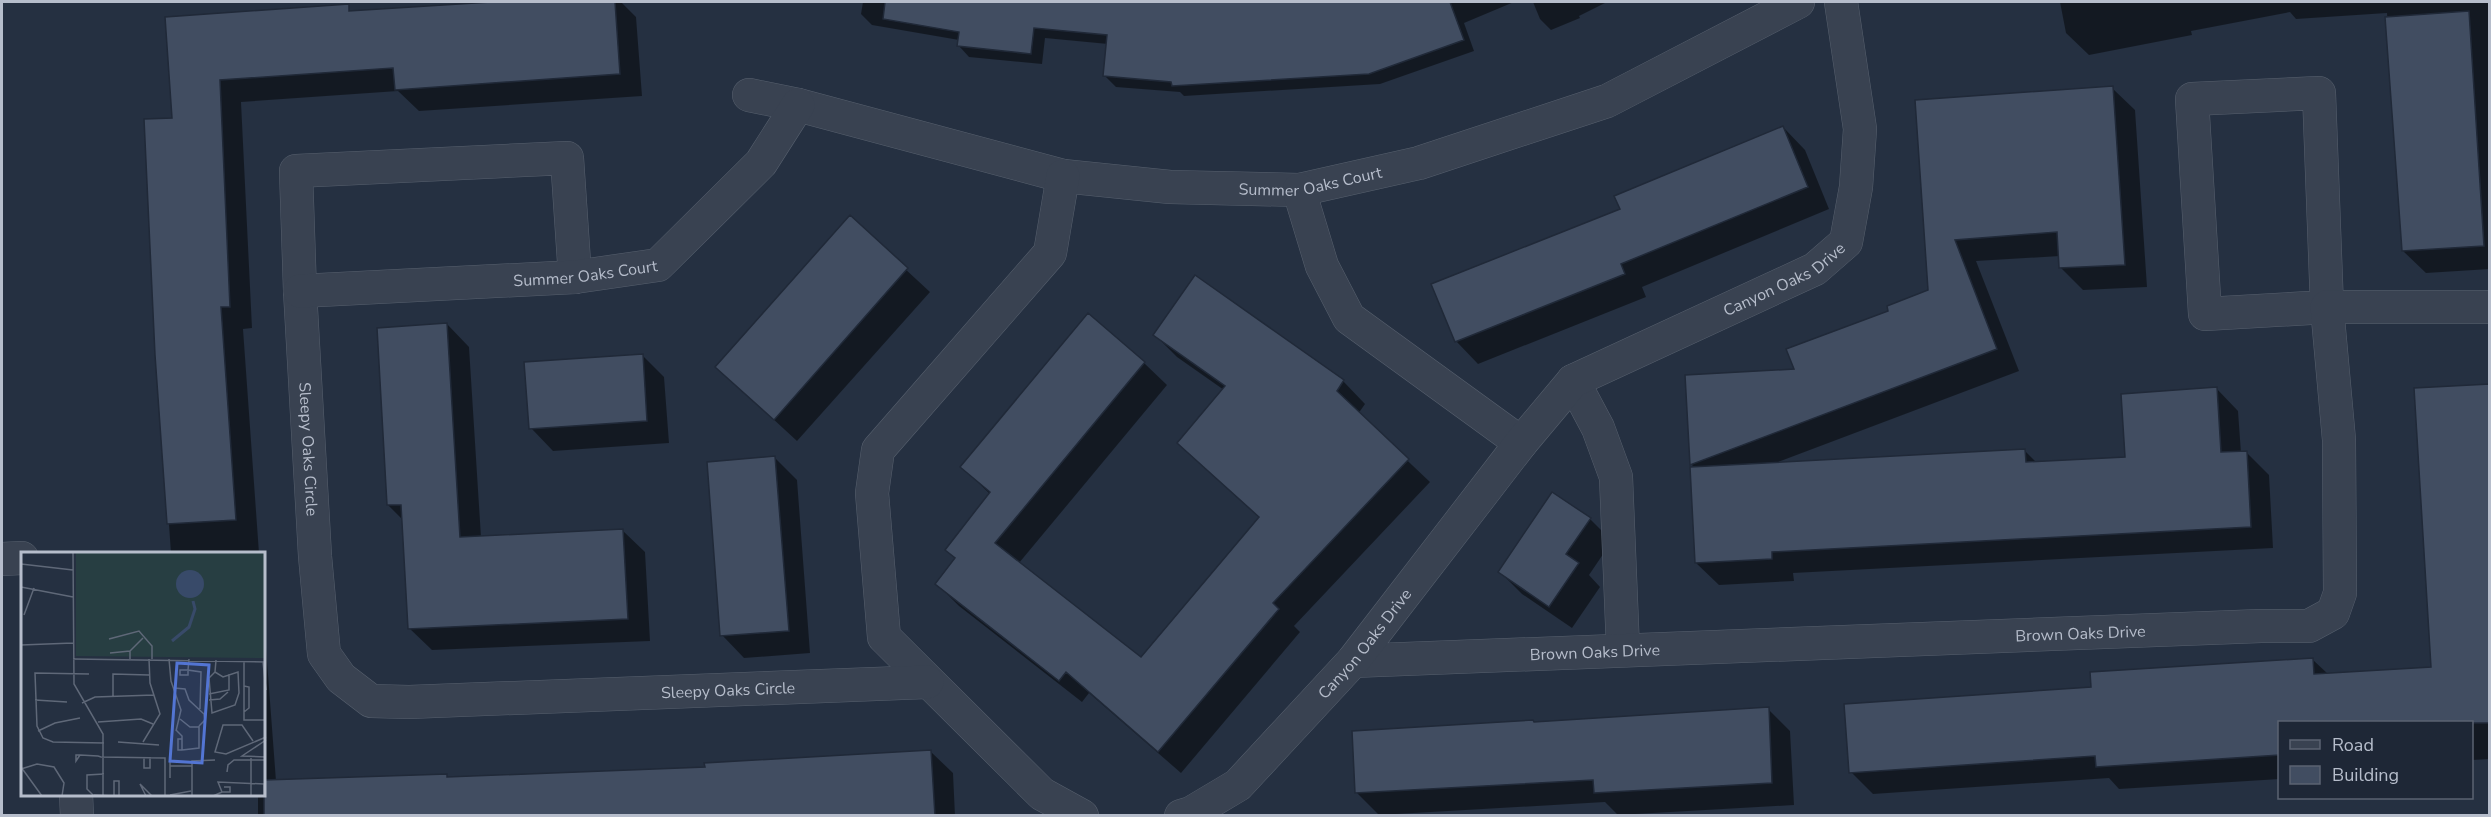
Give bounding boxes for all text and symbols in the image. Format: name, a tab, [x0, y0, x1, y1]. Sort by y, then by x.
street label: Summer Oaks Court	[1238, 162, 1384, 202]
street label: Canyon Oaks Drive	[1720, 238, 1850, 322]
street label: Summer Oaks Court	[513, 255, 659, 292]
street label: Sleepy Oaks Circle	[293, 381, 323, 517]
inset map	[21, 552, 266, 796]
street label: Canyon Oaks Drive	[1313, 584, 1417, 704]
street label: Brown Oaks Drive	[2015, 620, 2146, 647]
street label: Brown Oaks Drive	[1529, 639, 1660, 666]
street label: Sleepy Oaks Circle	[661, 677, 796, 704]
legend	[2278, 721, 2473, 799]
text: Road	[2332, 733, 2374, 757]
text: Building	[2332, 763, 2399, 787]

